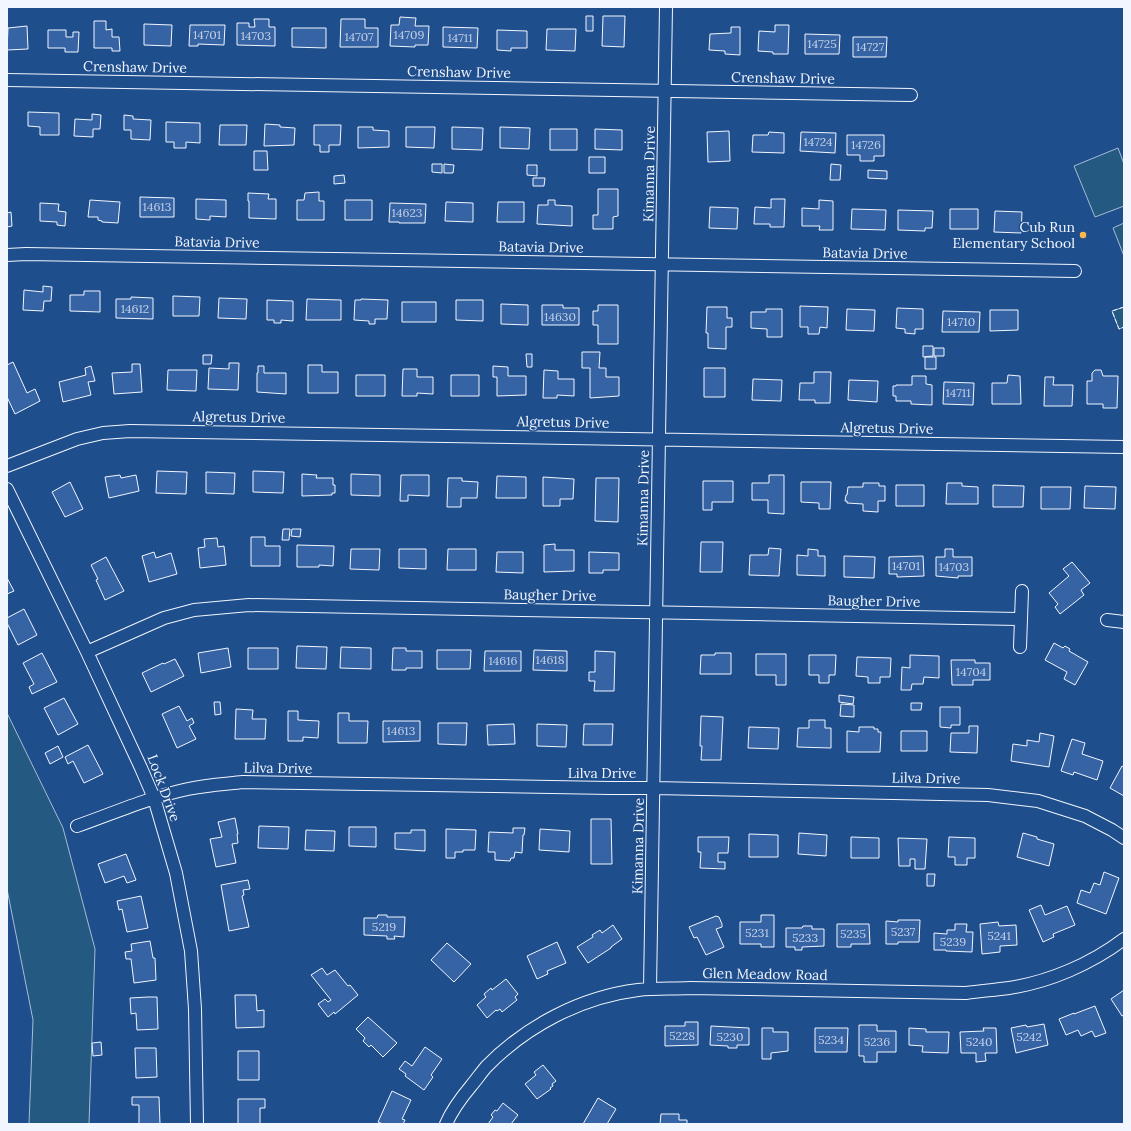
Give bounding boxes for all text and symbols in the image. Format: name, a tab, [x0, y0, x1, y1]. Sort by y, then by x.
house number: 14701	[193, 27, 221, 42]
house number: 14709	[394, 27, 424, 42]
house number: 14703	[241, 28, 272, 43]
house number: 14707	[344, 29, 374, 44]
house number: 14711	[447, 30, 473, 45]
house number: 14725	[807, 36, 837, 51]
house number: 14727	[856, 39, 885, 54]
street label: Crenshaw Drive	[83, 57, 187, 77]
street label: Crenshaw Drive	[407, 62, 511, 82]
street label: Crenshaw Drive	[731, 68, 835, 88]
street label: Kimanna Drive	[639, 125, 659, 222]
house number: 14724	[803, 134, 833, 149]
house number: 14726	[851, 137, 881, 152]
house number: 14613	[143, 199, 172, 214]
house number: 14623	[392, 205, 423, 220]
place label: Cub Run Elementary School	[952, 218, 1075, 252]
marker: Cub Run Elementary School	[1078, 230, 1088, 240]
street label: Batavia Drive	[174, 232, 260, 252]
street label: Batavia Drive	[498, 237, 584, 257]
street label: Batavia Drive	[822, 243, 908, 263]
house number: 14612	[121, 301, 149, 316]
house number: 14630	[544, 309, 576, 324]
house number: 14710	[947, 314, 975, 329]
house number: 14711	[945, 385, 971, 400]
street label: Algretus Drive	[191, 407, 286, 427]
street label: Algretus Drive	[515, 412, 610, 432]
street label: Algretus Drive	[839, 418, 934, 438]
street label: Kimanna Drive	[633, 449, 653, 546]
house number: 14701	[892, 558, 920, 573]
house number: 14703	[939, 559, 970, 574]
street label: Baugher Drive	[503, 585, 597, 605]
street label: Baugher Drive	[827, 591, 921, 611]
house number: 14618	[536, 652, 565, 667]
house number: 14616	[488, 653, 518, 668]
house number: 14704	[956, 664, 987, 679]
house number: 14613	[387, 723, 416, 738]
street label: Lock Drive	[144, 752, 185, 824]
street label: Lilva Drive	[244, 758, 313, 778]
street label: Lilva Drive	[568, 764, 637, 782]
street label: Lilva Drive	[892, 768, 961, 788]
street label: Kimanna Drive	[628, 797, 648, 894]
house number: 5219	[372, 919, 396, 934]
house number: 5237	[891, 924, 916, 939]
house number: 5231	[745, 925, 769, 940]
house number: 5235	[840, 926, 866, 941]
house number: 5241	[987, 928, 1011, 943]
house number: 5233	[792, 930, 818, 945]
house number: 5239	[940, 934, 966, 949]
street label: Glen Meadow Road	[702, 964, 828, 984]
house number: 5228	[669, 1028, 695, 1043]
house number: 5230	[717, 1029, 743, 1044]
house number: 5242	[1016, 1029, 1042, 1044]
house number: 5234	[818, 1032, 844, 1047]
house number: 5236	[864, 1034, 890, 1049]
house number: 5240	[966, 1034, 992, 1049]

